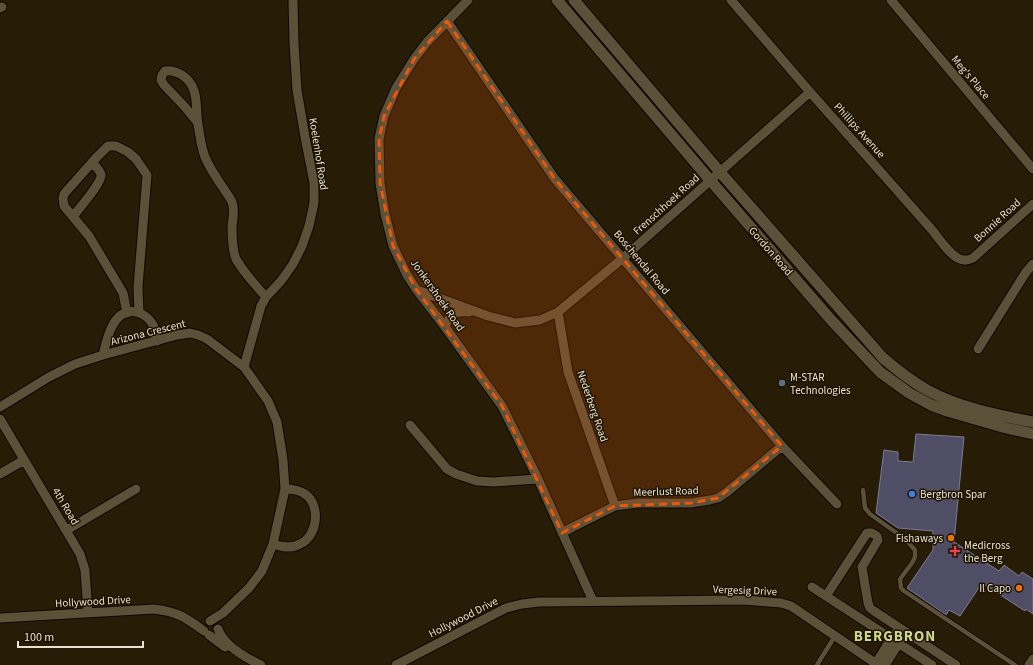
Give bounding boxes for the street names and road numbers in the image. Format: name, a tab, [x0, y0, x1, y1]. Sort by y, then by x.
street label: Meg's Place	[948, 52, 994, 103]
street label: Phillips Avenue	[831, 99, 889, 162]
street label: Koelenhof Road	[305, 117, 332, 191]
street label: Frenschhoek Road	[630, 170, 703, 238]
street label: Bonnie Road	[971, 195, 1024, 245]
street label: Gordon Road	[745, 224, 796, 279]
street label: Boschendal Road	[610, 227, 673, 298]
street label: Jonkershoek Road	[407, 256, 468, 334]
street label: Arizona Crescent	[109, 316, 187, 349]
street label: Nederberg Road	[573, 368, 612, 444]
street label: Meerlust Road	[633, 483, 699, 500]
street label: 4th Road	[49, 485, 83, 528]
street label: Vergesig Drive	[713, 582, 778, 599]
street label: Hollywood Drive	[55, 592, 132, 611]
street label: Hollywood Drive	[426, 593, 501, 641]

